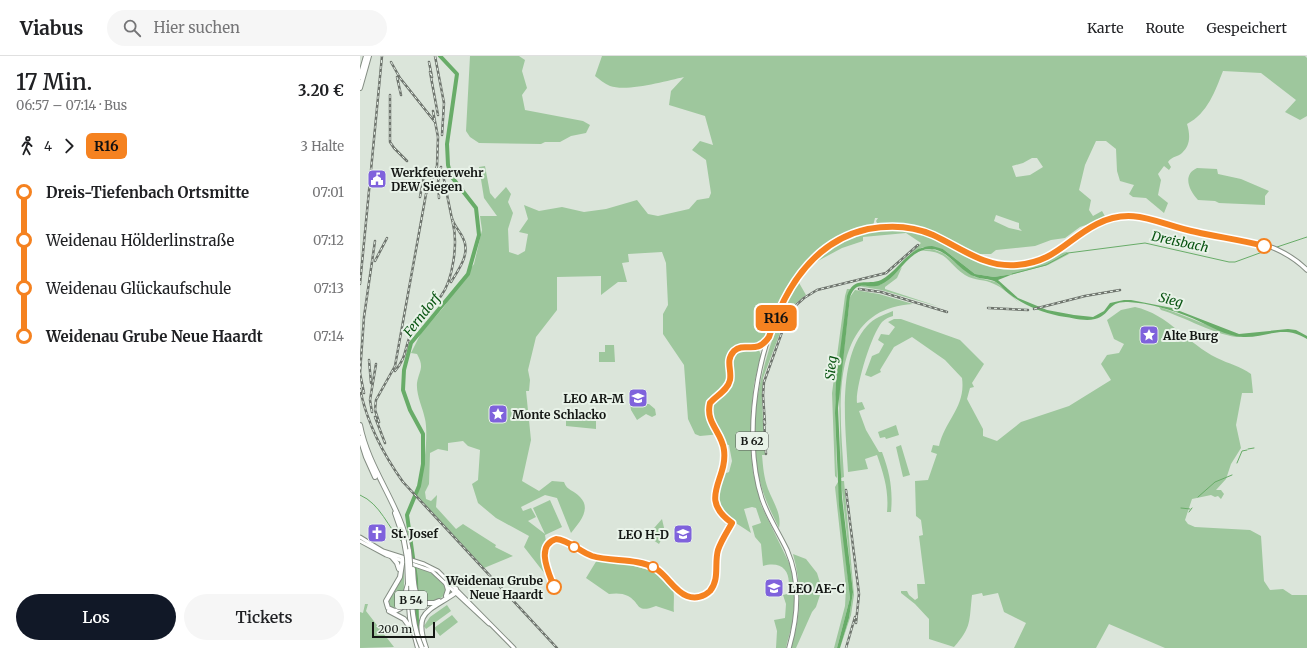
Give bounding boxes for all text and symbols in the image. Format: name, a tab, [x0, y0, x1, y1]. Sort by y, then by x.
search box	[107, 10, 387, 46]
text: Viabus	[20, 16, 83, 40]
icon: search	[121, 17, 143, 39]
text: Hier suchen	[153, 18, 240, 37]
text: Karte	[1087, 19, 1123, 37]
text: Route	[1145, 19, 1184, 37]
text: Gespeichert	[1206, 19, 1287, 37]
text: 17 Min.	[16, 68, 92, 96]
text: 3.20 €	[298, 81, 344, 100]
text: 06:57 – 07:14 · Bus	[16, 97, 127, 114]
icon: walk	[16, 135, 38, 157]
icon: forward	[58, 135, 80, 157]
text: R16	[94, 137, 119, 155]
text: 4	[44, 138, 52, 155]
text: 3 Halte	[301, 138, 344, 155]
place label: Werkfeuerwehr DEW Siegen	[390, 165, 484, 194]
public building icon: Werkfeuerwehr DEW Siegen	[366, 168, 388, 190]
text: Dreis-Tiefenbach Ortsmitte	[46, 183, 249, 202]
text: 07:01	[312, 184, 344, 201]
water label: Dreisbach	[1149, 227, 1210, 256]
text: Weidenau Hölderlinstraße	[46, 231, 234, 250]
text: 07:12	[313, 232, 344, 249]
unlabelled marker	[1256, 238, 1272, 254]
text: Weidenau Glückaufschule	[46, 279, 231, 298]
text: 07:13	[314, 280, 344, 297]
water label: Ferndorf	[399, 289, 445, 341]
water label: Sieg	[1157, 289, 1185, 311]
line badge: R16	[753, 305, 799, 331]
text: R16	[764, 309, 788, 327]
place icon: Alte Burg	[1138, 324, 1160, 346]
text: Weidenau Grube Neue Haardt	[46, 327, 263, 346]
text: 07:14	[313, 328, 344, 345]
place label: Alte Burg	[1162, 328, 1219, 343]
water label: Sieg	[821, 355, 841, 381]
school or university icon: LEO AR-M	[627, 387, 649, 409]
place label: LEO AR-M	[563, 391, 625, 406]
place icon: Monte Schlacko	[487, 403, 509, 425]
place label: Monte Schlacko	[512, 407, 606, 422]
road number: B 62	[736, 432, 768, 450]
church icon: St. Josef	[366, 522, 388, 544]
school or university icon: LEO H-D	[672, 523, 694, 545]
place label: St. Josef	[391, 526, 439, 541]
place label: LEO H-D	[618, 527, 669, 542]
unlabelled marker	[568, 541, 580, 553]
unlabelled marker	[647, 561, 659, 573]
place label: Weidenau Grube Neue Haardt	[445, 573, 543, 602]
school or university icon: LEO AE-C	[763, 577, 785, 599]
marker: Weidenau Grube Neue Haardt	[546, 579, 562, 595]
place label: LEO AE-C	[788, 581, 845, 596]
road number: B 54	[395, 591, 427, 609]
button: Los	[16, 594, 176, 640]
button: Tickets	[184, 594, 344, 640]
scale bar	[372, 620, 435, 639]
text: 200 m	[378, 622, 412, 636]

